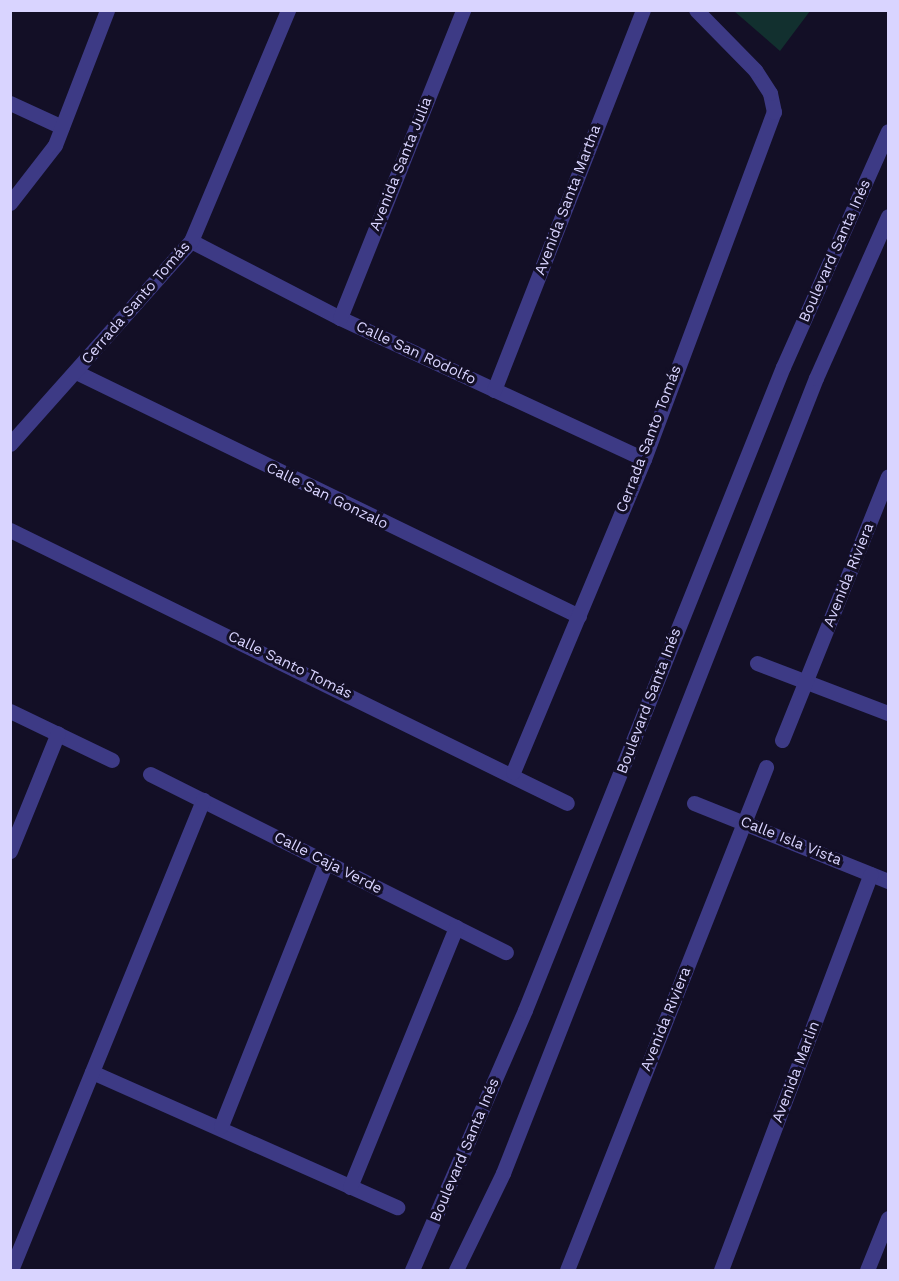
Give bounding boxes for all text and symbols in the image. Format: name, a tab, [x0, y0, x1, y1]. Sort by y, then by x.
street label: Avenida Santa Julia	[366, 94, 436, 234]
street label: Avenida Santa Martha	[531, 122, 605, 278]
street label: Boulevard Santa Inés	[795, 177, 875, 325]
street label: Cerrada Santo Tomás	[78, 238, 194, 368]
street label: Calle San Rodolfo	[353, 317, 479, 389]
street label: Cerrada Santo Tomás	[612, 362, 686, 516]
street label: Calle San Gonzalo	[263, 459, 391, 533]
street label: Avenida Riviera	[820, 520, 878, 630]
street label: Boulevard Santa Inés	[613, 626, 685, 776]
street label: Calle Santo Tomás	[225, 627, 355, 703]
street label: Calle Isla Vista	[737, 812, 845, 870]
street label: Calle Caja Verde	[271, 828, 385, 898]
street label: Avenida Riviera	[637, 964, 695, 1074]
street label: Avenida Marlin	[768, 1019, 824, 1125]
street label: Boulevard Santa Inés	[426, 1075, 504, 1225]

